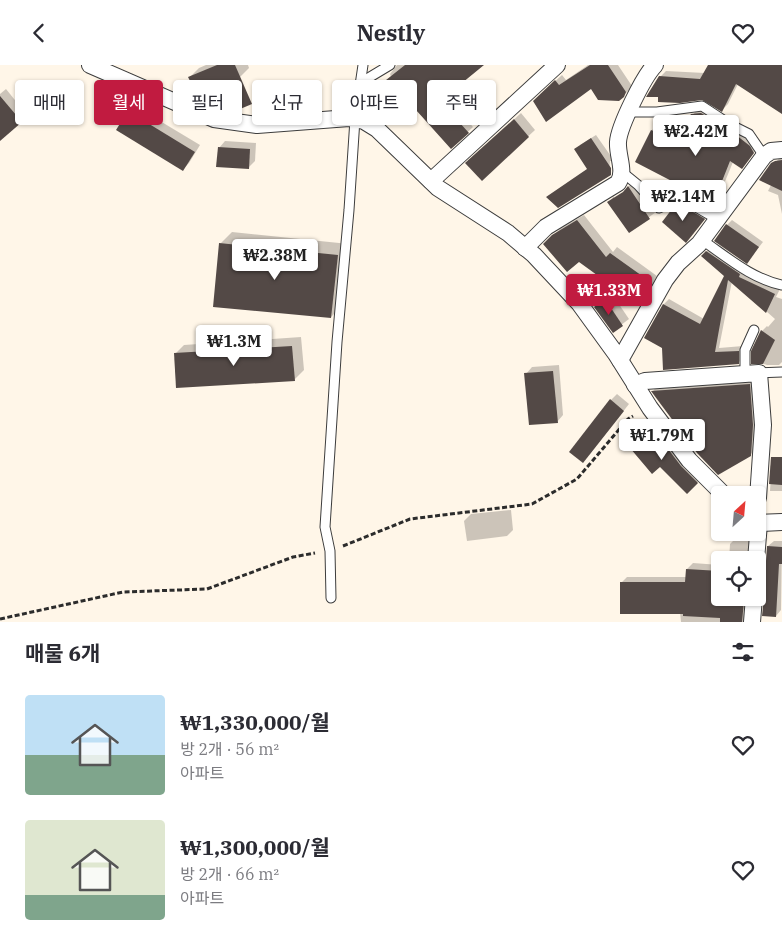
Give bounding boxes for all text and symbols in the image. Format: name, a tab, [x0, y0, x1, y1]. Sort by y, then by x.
text: Nestly	[357, 18, 425, 47]
icon: back	[25, 19, 53, 47]
icon: heart	[729, 19, 757, 47]
chip: 매매	[15, 80, 84, 125]
chip: 월세	[94, 80, 163, 125]
chip: 필터	[173, 80, 242, 125]
chip: 신규	[252, 80, 322, 125]
chip: 아파트	[332, 80, 417, 125]
chip: 주택	[427, 80, 496, 125]
pin: ₩2.42M	[655, 114, 737, 157]
text: ₩2.42M	[664, 121, 728, 141]
pin: ₩2.14M	[642, 179, 724, 222]
text: ₩2.14M	[651, 186, 715, 206]
pin: ₩2.38M	[234, 239, 316, 281]
text: ₩2.38M	[243, 245, 307, 265]
pin: ₩1.33M	[568, 273, 650, 316]
text: ₩1.33M	[577, 280, 641, 300]
pin: ₩1.3M	[199, 325, 269, 367]
text: ₩1.3M	[207, 331, 261, 351]
pin: ₩1.79M	[621, 419, 703, 461]
text: ₩1.79M	[630, 425, 694, 445]
north arrow	[711, 486, 766, 541]
map controls	[711, 486, 766, 606]
button: locate	[711, 551, 766, 606]
icon: filters	[729, 638, 757, 666]
text: 매물 6개	[25, 639, 100, 667]
text: ₩1,330,000/월	[180, 708, 330, 736]
icon: home	[65, 715, 125, 775]
icon: heart	[729, 731, 757, 759]
text: 방 2개 · 56 m²	[180, 739, 279, 759]
text: 아파트	[180, 763, 224, 783]
text: ₩1,300,000/월	[180, 833, 330, 861]
icon: home	[65, 840, 125, 900]
icon: heart	[729, 856, 757, 884]
text: 방 2개 · 66 m²	[180, 864, 279, 884]
text: 아파트	[180, 888, 224, 908]

